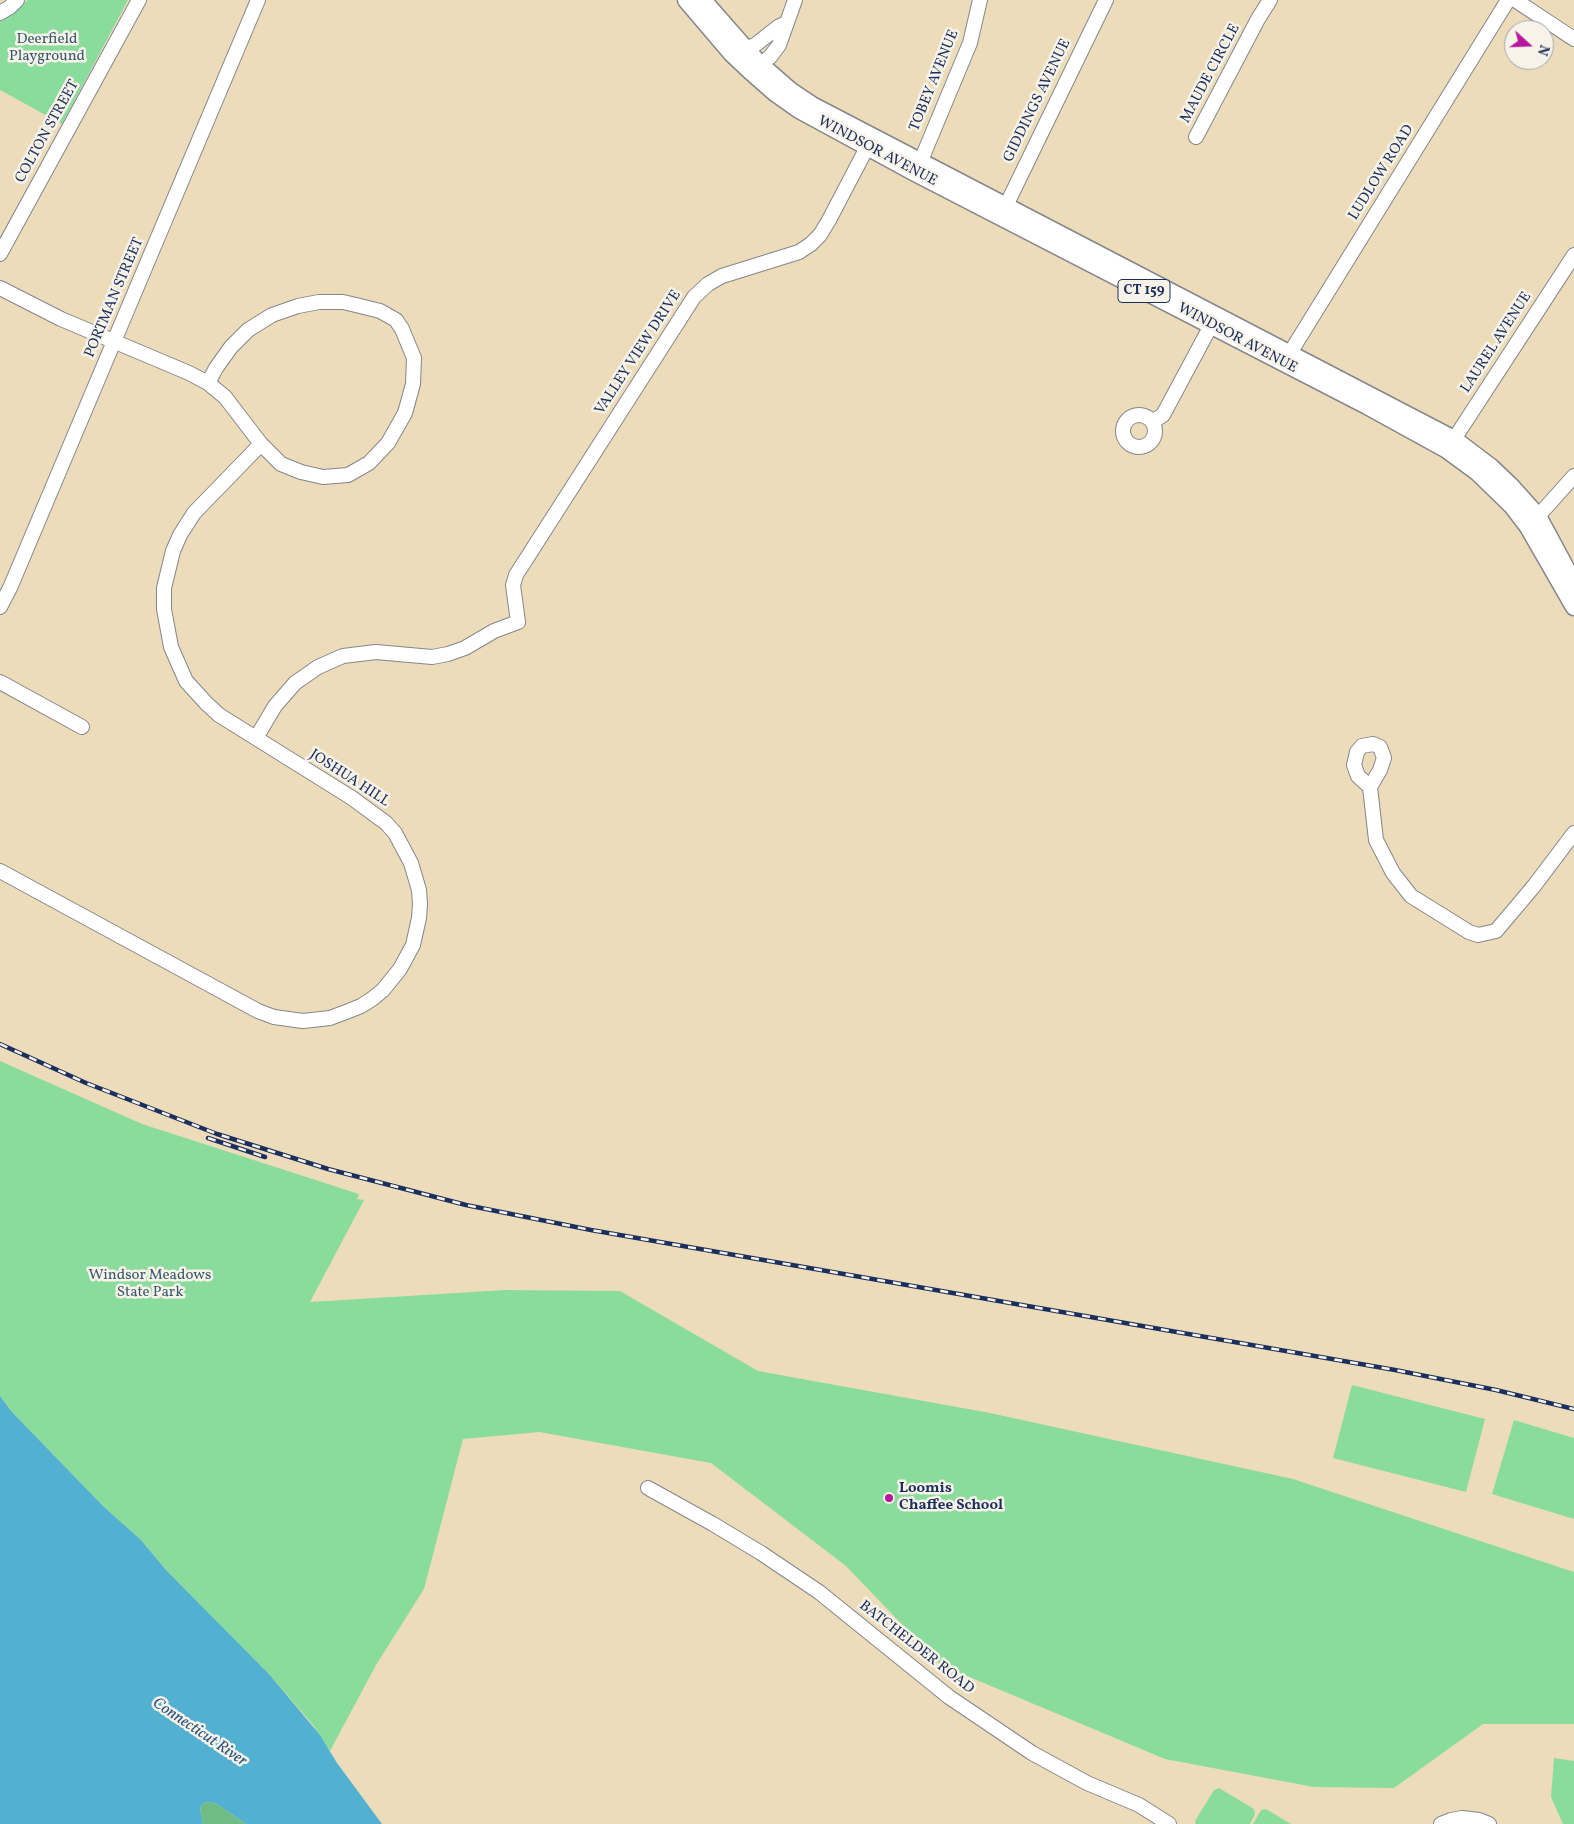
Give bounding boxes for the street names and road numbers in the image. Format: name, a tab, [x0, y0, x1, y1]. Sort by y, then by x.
street label: MAUDE CIRCLE	[1177, 21, 1245, 127]
street label: TOBEY AVENUE	[906, 28, 964, 134]
street label: GIDDINGS AVENUE	[1000, 37, 1076, 165]
street label: COLTON STREET	[12, 77, 84, 187]
street label: WINDSOR AVENUE	[814, 113, 940, 191]
street label: LUDLOW ROAD	[1345, 122, 1419, 224]
street label: PORTMAN STREET	[82, 235, 148, 361]
road number: CT 159	[1118, 280, 1170, 302]
street label: VALLEY VIEW DRIVE	[592, 287, 686, 419]
street label: LAUREL AVENUE	[1458, 289, 1536, 397]
street label: WINDSOR AVENUE	[1174, 300, 1300, 378]
street label: JOSHUA HILL	[306, 746, 392, 812]
street label: BATCHELDER ROAD	[855, 1597, 977, 1699]

